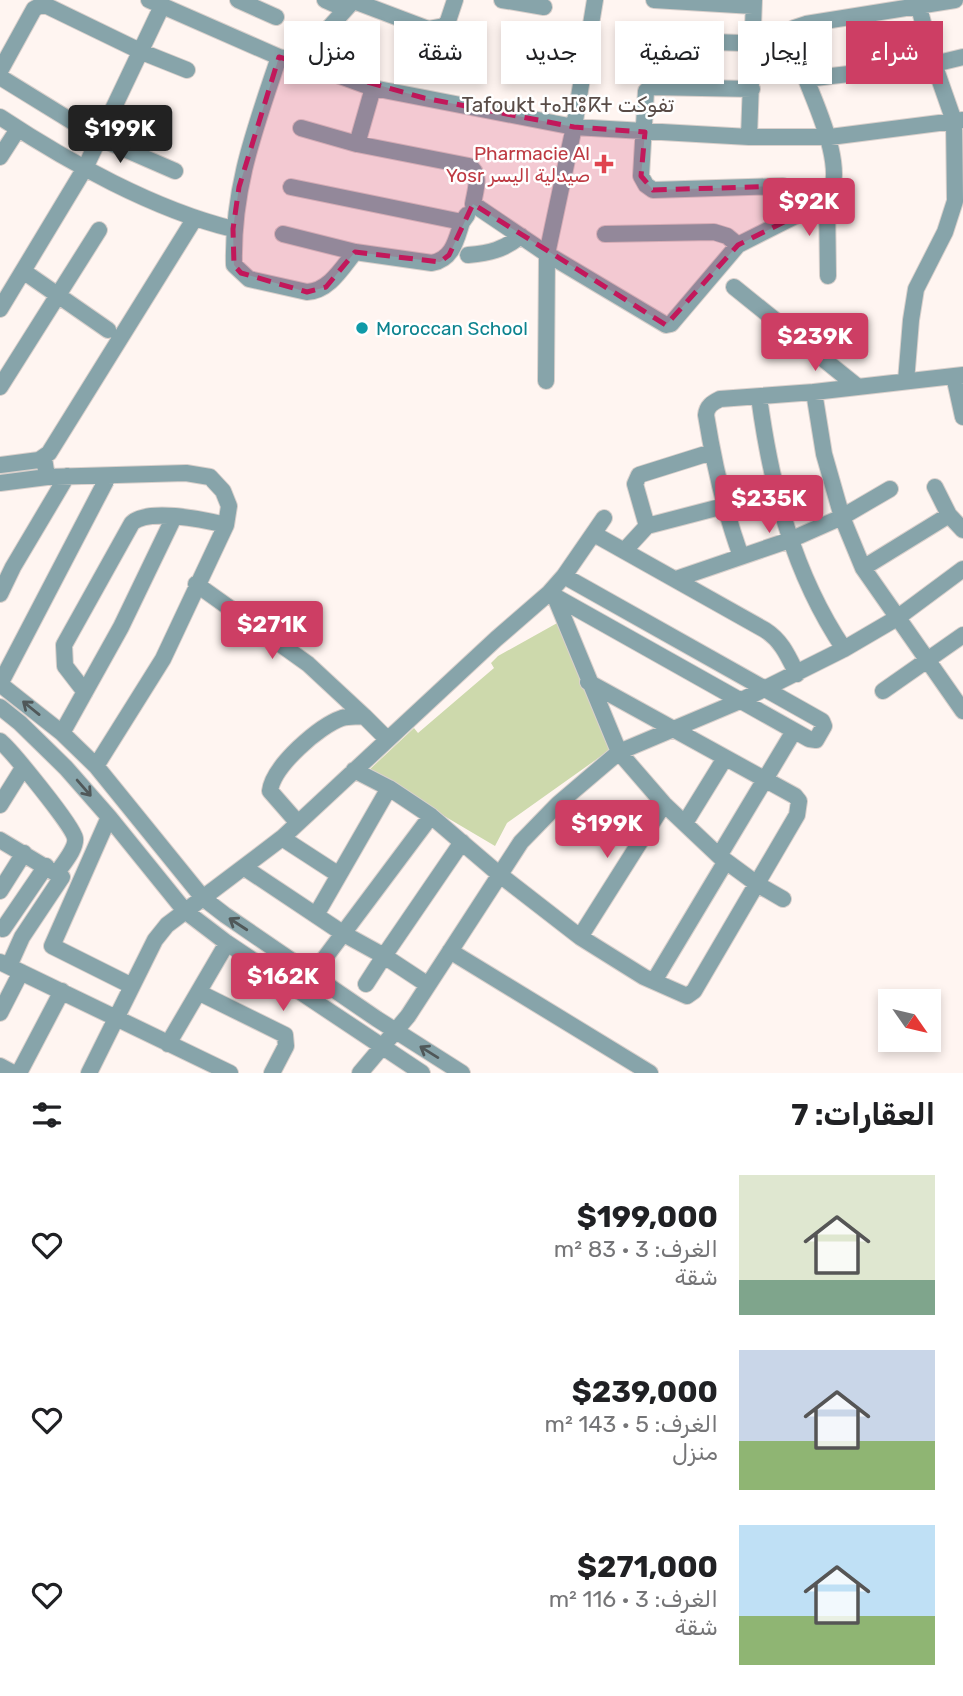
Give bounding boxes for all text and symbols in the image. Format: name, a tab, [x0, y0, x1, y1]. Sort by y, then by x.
chip: منزل	[284, 21, 380, 84]
chip: شقة	[394, 21, 487, 84]
chip: جديد	[501, 21, 601, 84]
chip: تصفية	[615, 21, 724, 84]
chip: إيجار	[738, 21, 832, 84]
chip: شراء	[846, 21, 943, 84]
district label: Tafoukt ⵜⴰⴼⵓⴽⵜ تفوكت	[462, 92, 675, 117]
pin: $199K	[71, 106, 169, 165]
text: $199K	[84, 114, 156, 142]
place label: Pharmacie Al Yosr صيدلية اليسر	[446, 142, 590, 187]
marker: Pharmacie Al Yosr صيدلية اليسر	[596, 156, 612, 172]
pin: $92K	[768, 178, 850, 238]
text: $92K	[779, 187, 839, 215]
pin: $239K	[766, 314, 864, 373]
place label: Moroccan School	[376, 317, 528, 340]
marker: Moroccan School	[354, 320, 370, 336]
text: $239K	[777, 322, 853, 350]
pin: $235K	[720, 476, 818, 535]
text: $235K	[731, 484, 807, 512]
pin: $271K	[223, 602, 321, 661]
text: $271K	[237, 610, 307, 638]
one-way arrow	[22, 701, 41, 716]
one-way arrow	[76, 779, 92, 797]
pin: $199K	[558, 800, 656, 860]
text: $199K	[571, 809, 643, 837]
one-way arrow	[229, 917, 249, 931]
pin: $162K	[234, 954, 332, 1013]
text: $162K	[247, 962, 319, 990]
north arrow	[878, 989, 942, 1052]
map controls	[878, 989, 941, 1052]
one-way arrow	[419, 1045, 439, 1059]
icon: filters	[28, 1096, 66, 1134]
text: العقارات: 7	[791, 1097, 935, 1133]
text: $199,000	[577, 1199, 718, 1235]
icon: home	[795, 1203, 879, 1287]
icon: heart	[28, 1226, 66, 1264]
text: الغرف: 3 · 83 m²	[554, 1235, 718, 1263]
text: شقة	[674, 1263, 718, 1291]
text: $239,000	[572, 1374, 718, 1410]
icon: home	[795, 1378, 879, 1462]
icon: heart	[28, 1401, 66, 1439]
text: الغرف: 5 · 143 m²	[544, 1410, 718, 1438]
text: منزل	[672, 1438, 718, 1466]
text: $271,000	[577, 1549, 718, 1585]
icon: home	[795, 1553, 879, 1637]
icon: heart	[28, 1576, 66, 1614]
text: الغرف: 3 · 116 m²	[549, 1585, 718, 1613]
text: شقة	[674, 1613, 718, 1641]

